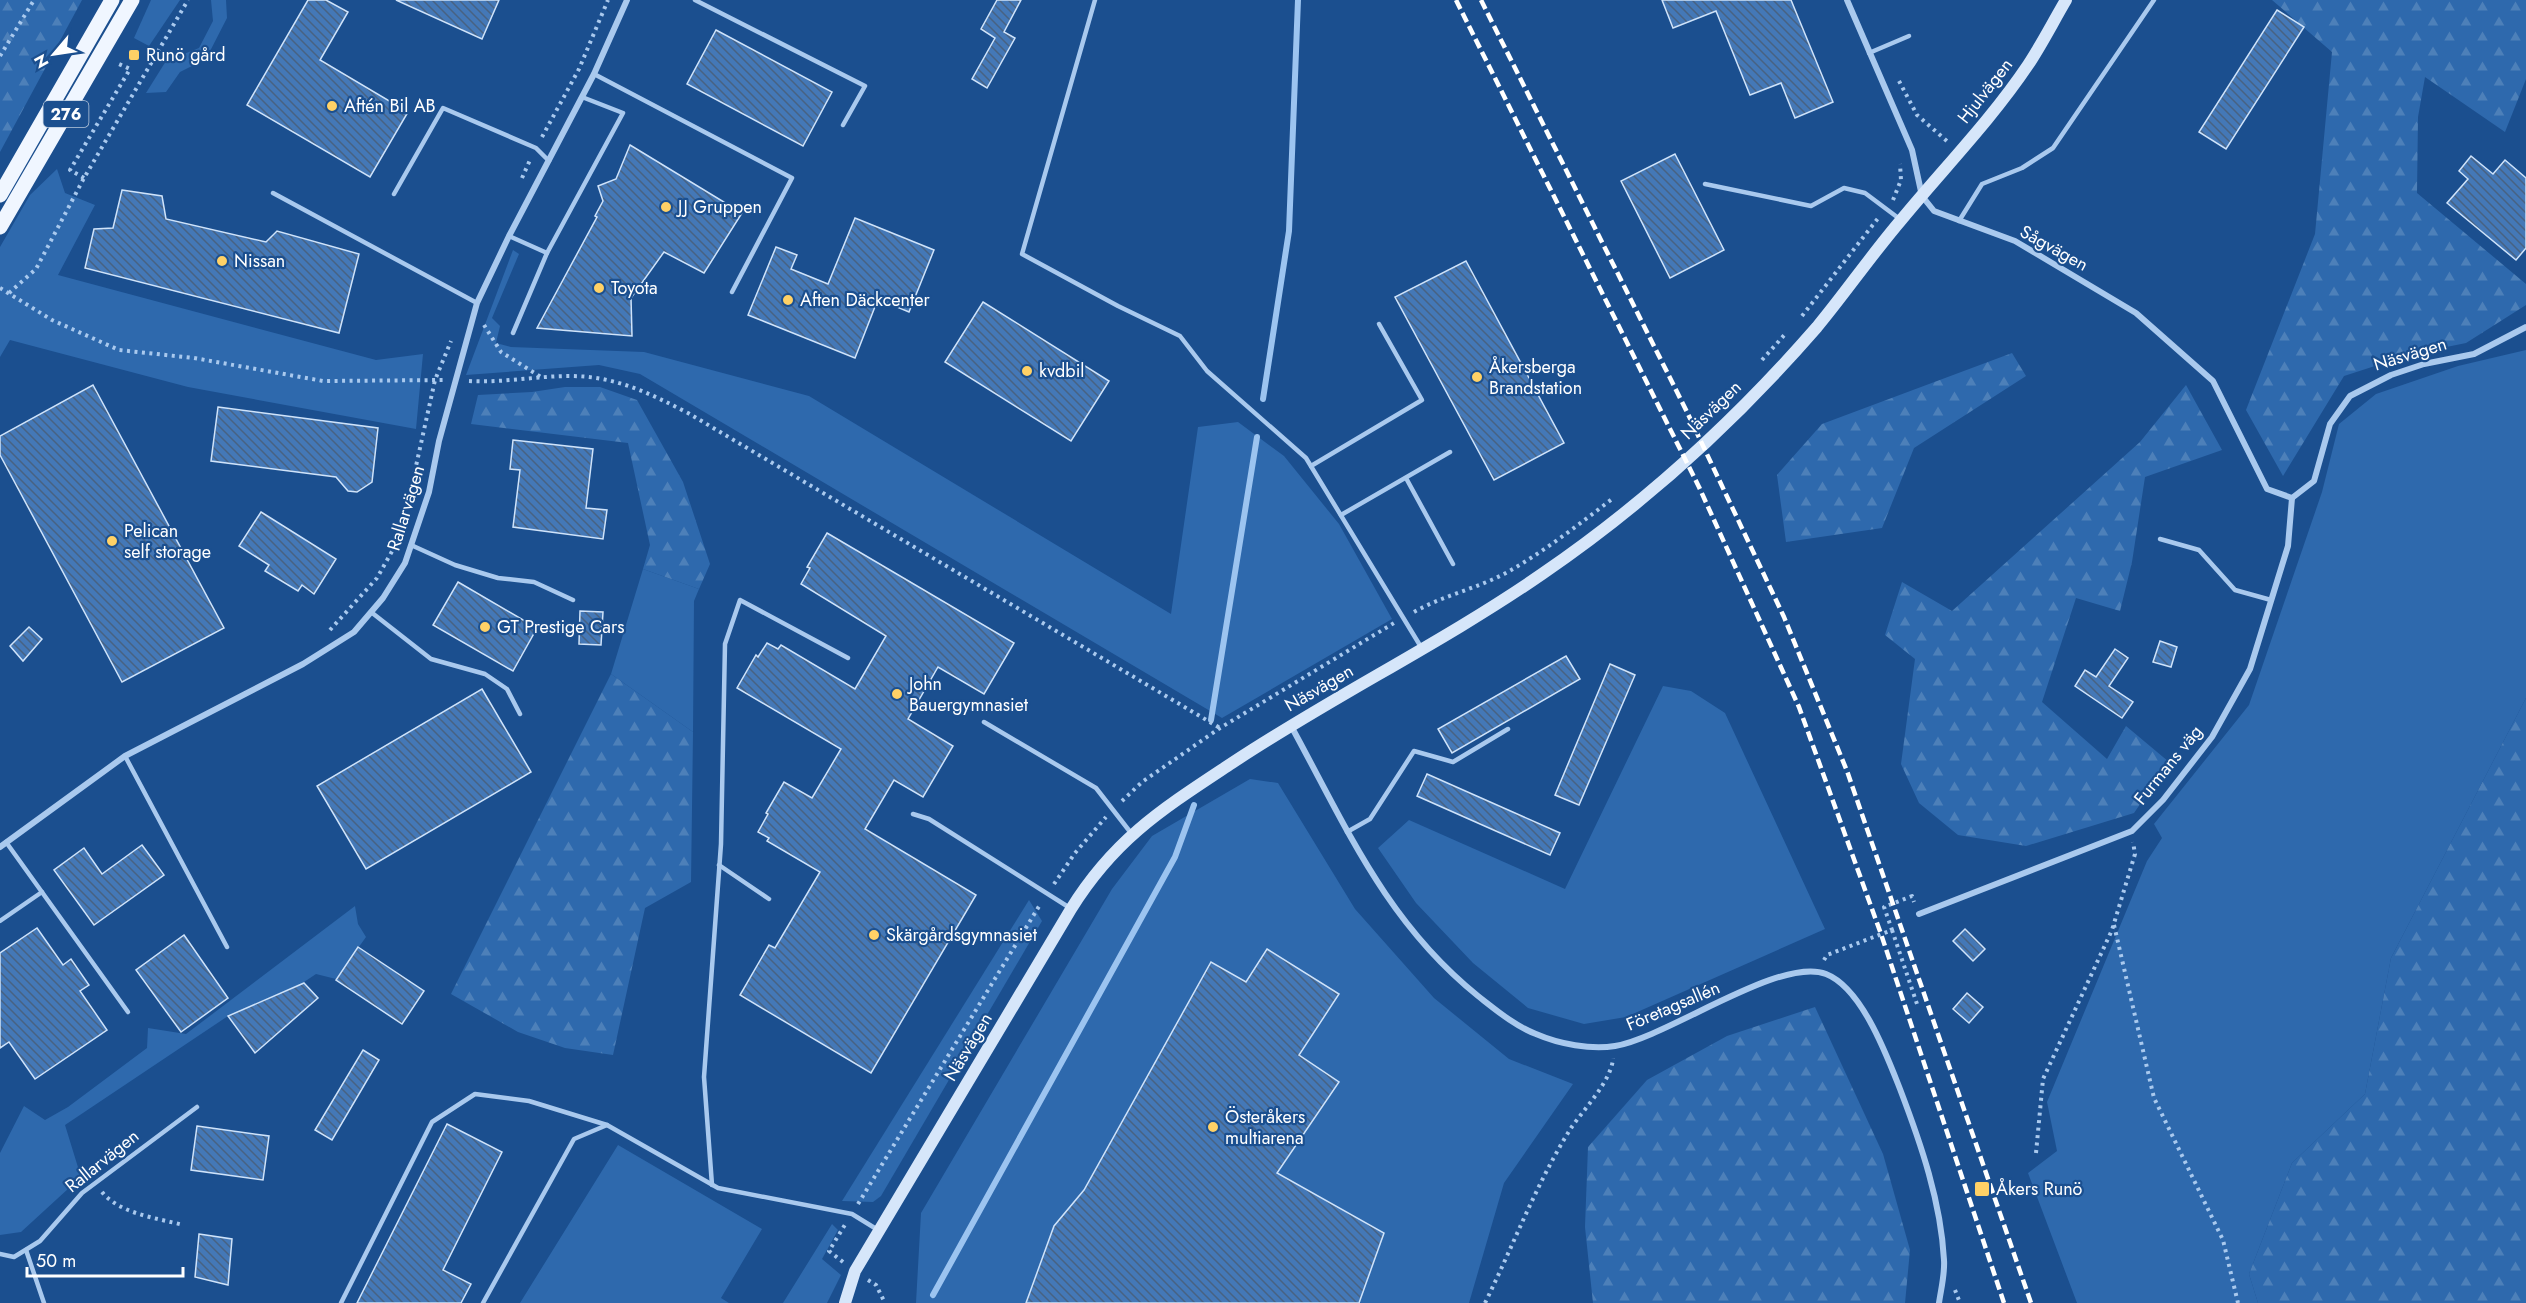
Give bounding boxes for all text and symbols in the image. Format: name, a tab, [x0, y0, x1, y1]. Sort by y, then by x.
north arrow	[24, 24, 84, 84]
place label: Runö gård	[146, 42, 226, 68]
marker: Runö gård	[127, 48, 141, 62]
text: N	[28, 50, 54, 72]
street label: Hjulvägen	[1951, 53, 2019, 129]
place label: Aftén Bil AB	[344, 93, 436, 119]
marker: Aftén Bil AB	[325, 99, 339, 113]
road number: 276	[44, 101, 88, 127]
place label: JJ Gruppen	[676, 194, 762, 220]
marker: JJ Gruppen	[659, 200, 673, 214]
street label: Sågvägen	[2015, 219, 2093, 277]
place label: Nissan	[234, 248, 285, 274]
marker: Nissan	[215, 254, 229, 268]
place label: Toyota	[611, 275, 658, 301]
marker: Toyota	[592, 281, 606, 295]
place label: Aften Däckcenter	[800, 287, 931, 313]
marker: Aften Däckcenter	[781, 293, 795, 307]
street label: Näsvägen	[2370, 331, 2450, 377]
place label: Åkersberga Brandstation	[1489, 354, 1582, 401]
place label: kvdbil	[1039, 358, 1084, 384]
marker: kvdbil	[1020, 364, 1034, 378]
marker: Åkersberga Brandstation	[1470, 370, 1484, 384]
street label: Näsvägen	[1675, 374, 1747, 446]
street label: Rallarvägen	[381, 462, 431, 554]
place label: Pelican self storage	[124, 518, 211, 565]
marker: Pelican self storage	[105, 534, 119, 548]
place label: GT Prestige Cars	[497, 614, 624, 640]
marker: GT Prestige Cars	[478, 620, 492, 634]
street label: Näsvägen	[1280, 658, 1358, 718]
place label: John Bauergymnasiet	[907, 671, 1029, 718]
marker: John Bauergymnasiet	[890, 687, 904, 701]
street label: Furmans väg	[2128, 720, 2208, 810]
place label: Skärgårdsgymnasiet	[886, 922, 1038, 948]
marker: Skärgårdsgymnasiet	[867, 928, 881, 942]
street label: Företagsallén	[1622, 975, 1724, 1037]
street label: Näsvägen	[937, 1008, 999, 1086]
place label: Österåkers multiarena	[1225, 1104, 1305, 1151]
marker: Österåkers multiarena	[1206, 1120, 1220, 1134]
street label: Rallarvägen	[60, 1123, 144, 1199]
place label: Åkers Runö	[1996, 1176, 2083, 1202]
marker: Åkers Runö	[1973, 1180, 1991, 1198]
scale bar	[27, 1240, 183, 1278]
text: 50 m	[36, 1248, 76, 1274]

